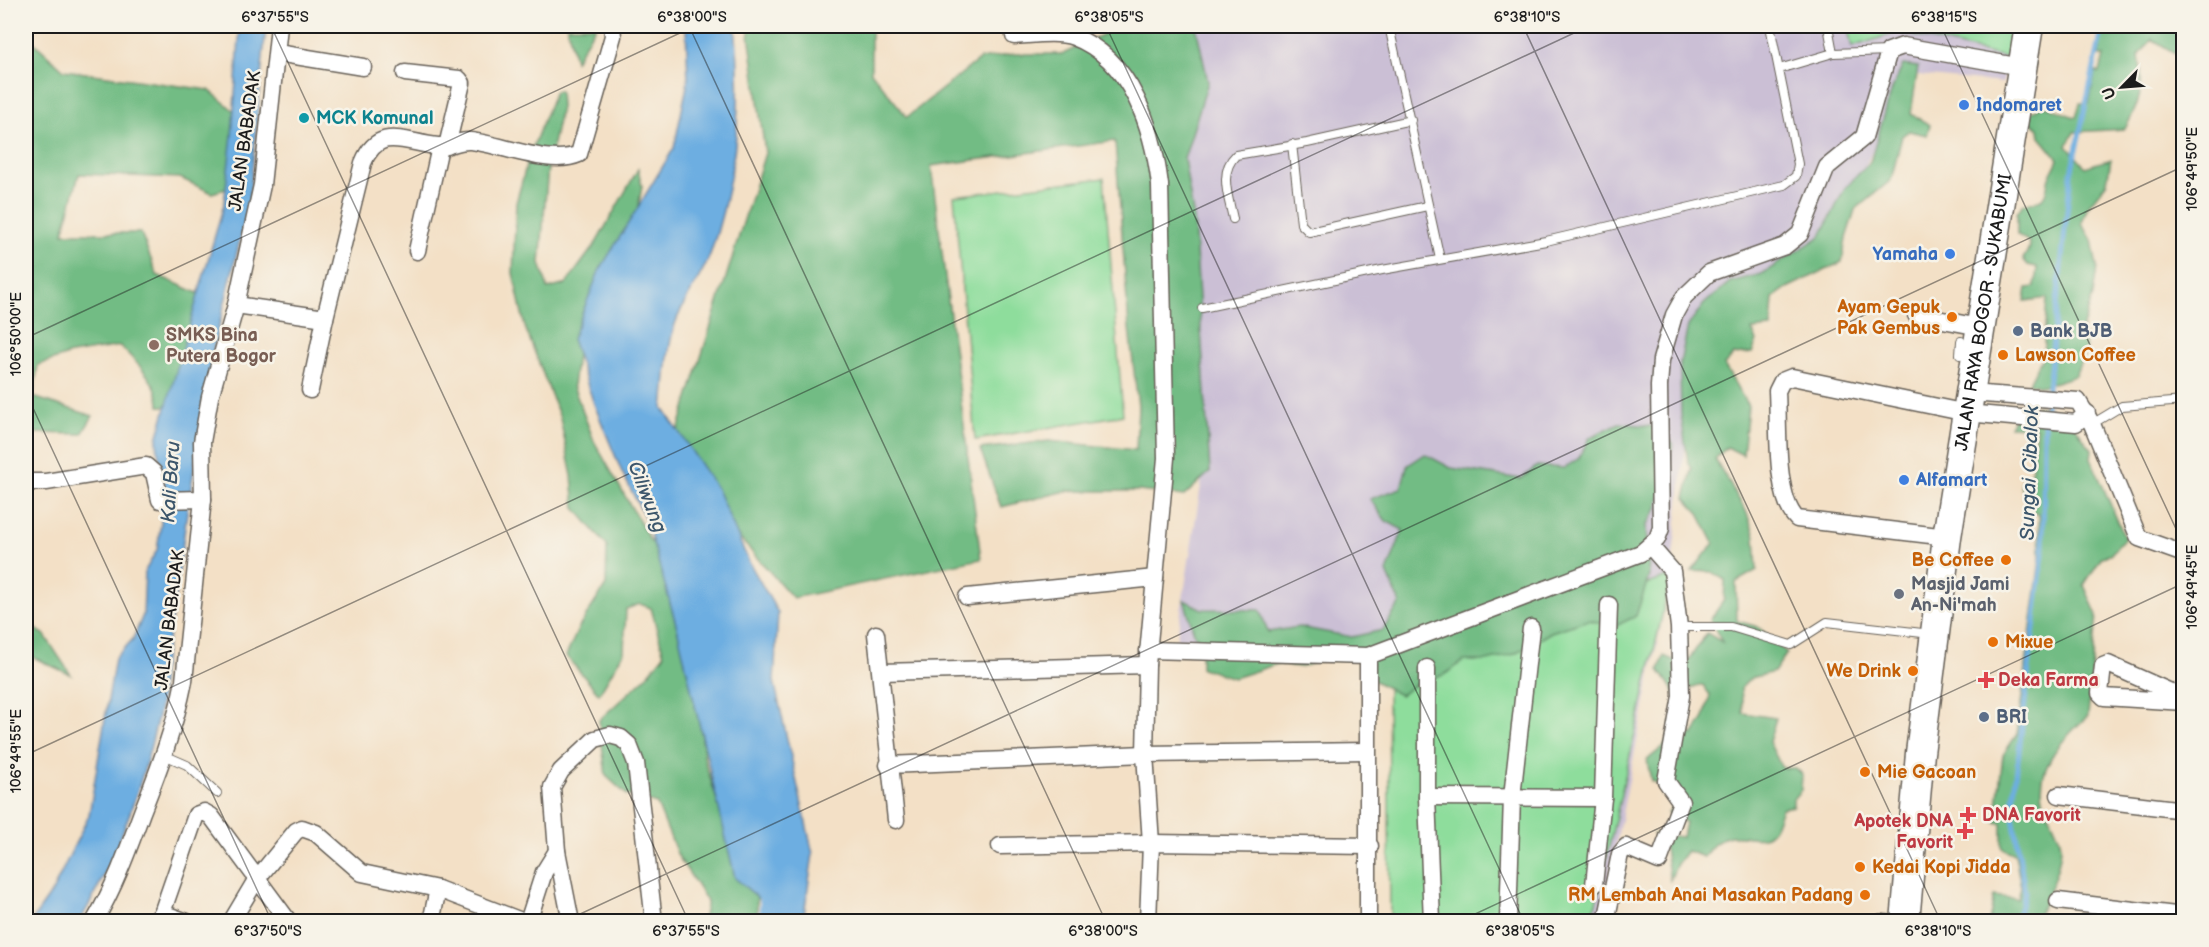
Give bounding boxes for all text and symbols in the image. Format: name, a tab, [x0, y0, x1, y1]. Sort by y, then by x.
text: 6°37'55"S	[241, 8, 309, 27]
text: 6°38'00"S	[657, 8, 727, 27]
text: 6°38'05"S	[1074, 8, 1144, 27]
text: 6°38'10"S	[1494, 8, 1560, 27]
text: 6°38'15"S	[1911, 8, 1977, 27]
north arrow	[2092, 57, 2152, 117]
street label: JALAN BABADAK	[225, 69, 265, 212]
text: U	[2099, 84, 2121, 102]
place label: Indomaret	[1976, 95, 2062, 116]
marker: Indomaret	[1957, 98, 1971, 112]
place label: MCK Komunal	[316, 108, 433, 129]
marker: MCK Komunal	[297, 111, 311, 125]
text: 106°49'50"E	[2183, 127, 2202, 211]
street label: JALAN RAYA BOGOR - SUKABUMI	[1951, 172, 2016, 452]
place label: Yamaha	[1872, 244, 1938, 265]
marker: Yamaha	[1943, 247, 1957, 261]
text: 106°50'00"E	[7, 292, 26, 376]
place label: Ayam Gepuk Pak Gembus	[1837, 297, 1941, 339]
marker: Ayam Gepuk Pak Gembus	[1945, 310, 1959, 324]
place label: Bank BJB	[2030, 321, 2113, 342]
marker: Bank BJB	[2011, 324, 2025, 338]
place label: SMKS Bina Putera Bogor	[166, 325, 277, 367]
marker: SMKS Bina Putera Bogor	[147, 338, 161, 352]
place label: Lawson Coffee	[2015, 345, 2136, 366]
marker: Lawson Coffee	[1996, 348, 2010, 362]
water label: Sungai Cibalok	[2016, 404, 2044, 541]
water label: Kali Baru	[156, 440, 186, 524]
water label: Ciliwung	[622, 458, 672, 536]
place label: Alfamart	[1915, 470, 1987, 491]
marker: Alfamart	[1897, 473, 1911, 487]
text: 106°49'45"E	[2183, 544, 2202, 629]
street label: JALAN BABADAK	[151, 548, 189, 691]
place label: Be Coffee	[1911, 550, 1994, 571]
marker: Be Coffee	[1999, 553, 2013, 567]
place label: Masjid Jami An-Ni'mah	[1910, 574, 2009, 616]
marker: Masjid Jami An-Ni'mah	[1892, 587, 1906, 601]
place label: Mixue	[2005, 632, 2053, 653]
marker: Mixue	[1986, 635, 2000, 649]
place label: We Drink	[1826, 661, 1902, 682]
marker: We Drink	[1906, 664, 1920, 678]
place label: Deka Farma	[1998, 670, 2099, 691]
marker: Deka Farma	[1979, 673, 1993, 687]
place label: BRI	[1996, 707, 2027, 728]
text: 106°49'55"E	[7, 709, 26, 793]
marker: BRI	[1977, 710, 1991, 724]
place label: Mie Gacoan	[1877, 762, 1976, 783]
marker: Mie Gacoan	[1858, 765, 1872, 779]
place label: DNA Favorit	[1982, 805, 2081, 826]
marker: DNA Favorit	[1959, 806, 1977, 824]
place label: Apotek DNA Favorit	[1853, 811, 1954, 853]
marker: Apotek DNA Favorit	[1958, 824, 1972, 838]
place label: Kedai Kopi Jidda	[1872, 857, 2010, 878]
marker: Kedai Kopi Jidda	[1853, 860, 1867, 874]
place label: RM Lembah Anai Masakan Padang	[1568, 885, 1853, 906]
marker: RM Lembah Anai Masakan Padang	[1858, 888, 1872, 902]
text: 6°37'50"S	[234, 922, 302, 941]
text: 6°37'55"S	[652, 922, 720, 941]
text: 6°38'00"S	[1068, 922, 1138, 941]
text: 6°38'05"S	[1485, 922, 1555, 941]
text: 6°38'10"S	[1905, 922, 1971, 941]

